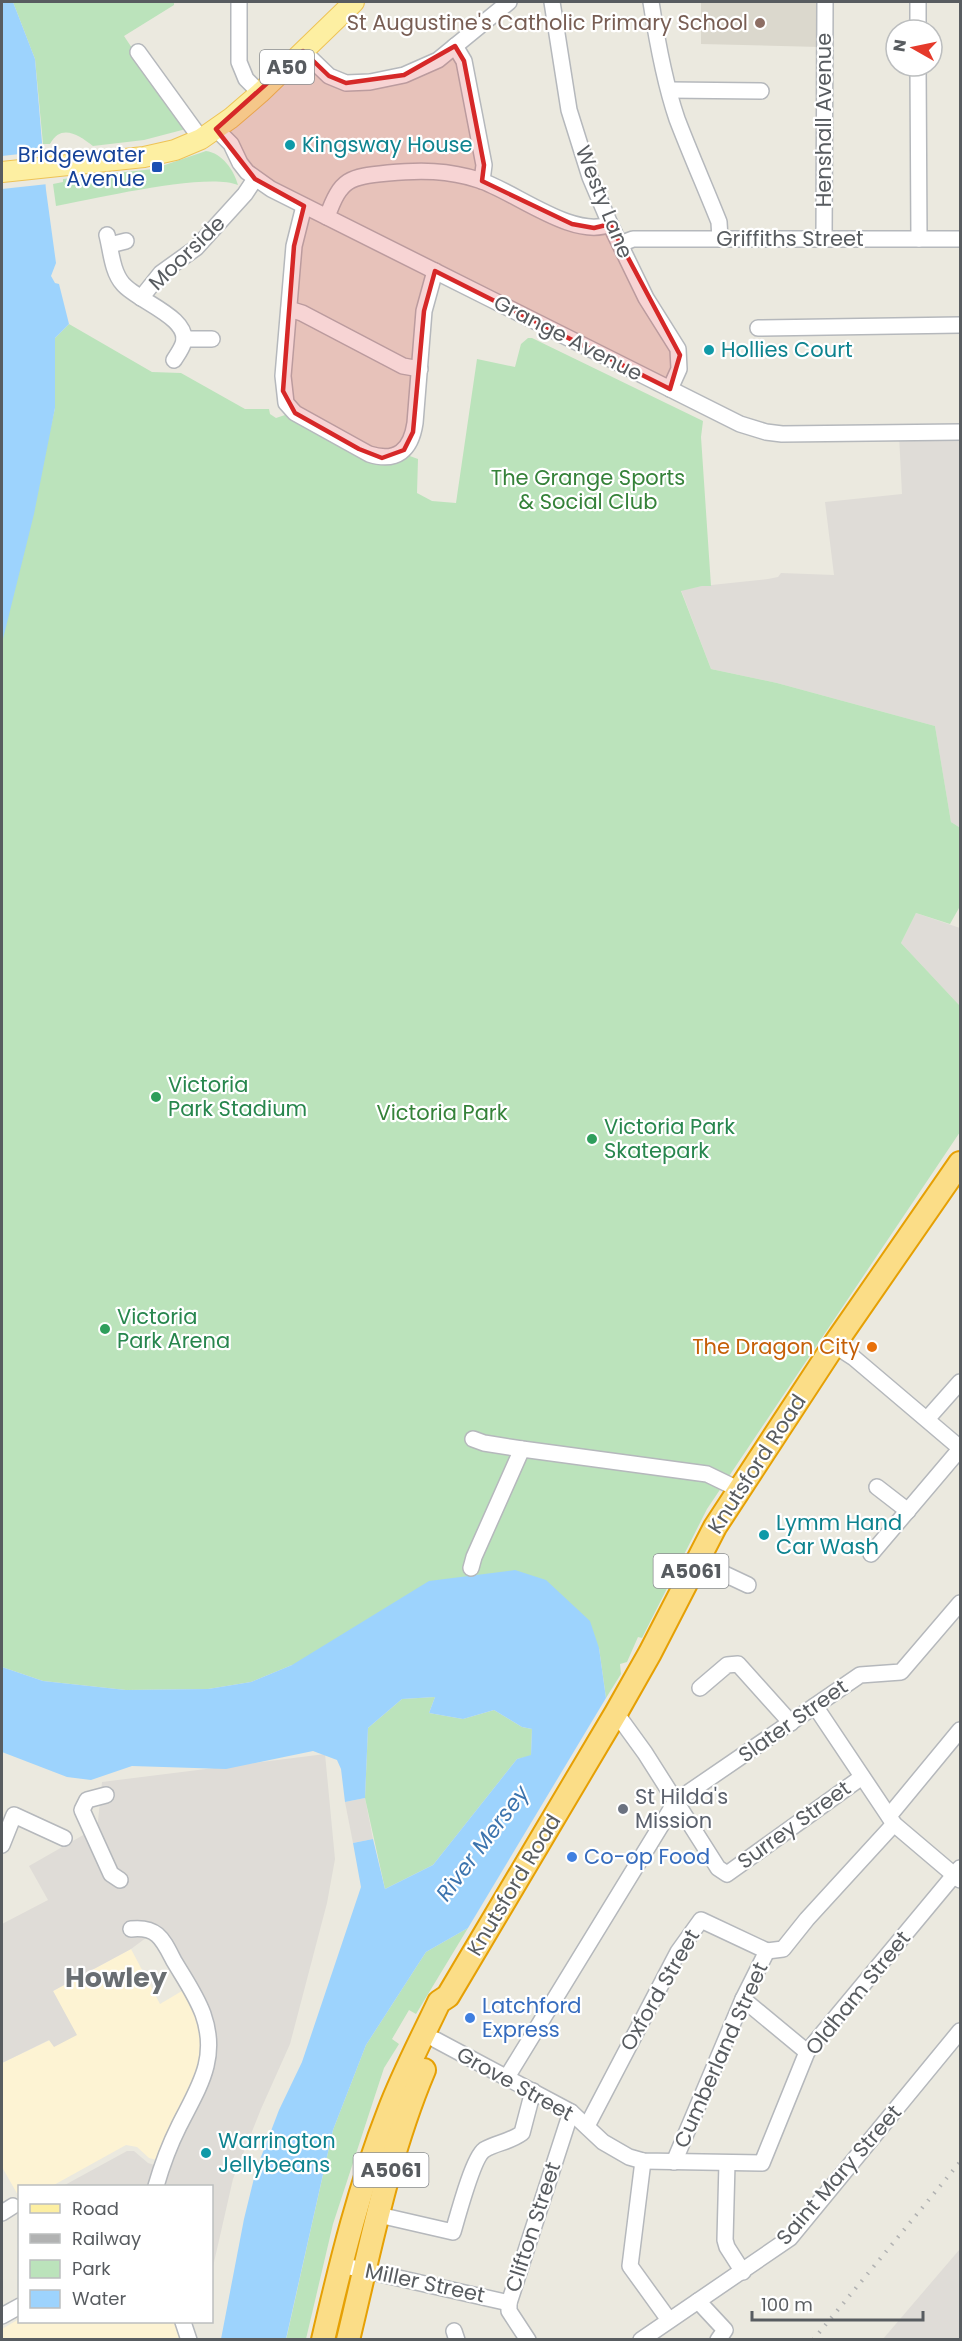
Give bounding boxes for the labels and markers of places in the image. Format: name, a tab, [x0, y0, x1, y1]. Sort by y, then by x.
place label: St Augustine's Catholic Primary School	[347, 8, 748, 37]
marker: St Augustine's Catholic Primary School	[753, 16, 767, 30]
place label: Kingsway House	[302, 130, 473, 159]
marker: Kingsway House	[283, 138, 297, 152]
place label: Bridgewater Avenue	[18, 140, 145, 193]
marker: Bridgewater Avenue	[150, 160, 164, 174]
place label: Hollies Court	[721, 335, 853, 364]
marker: Hollies Court	[702, 343, 716, 357]
place label: Victoria Park Stadium	[168, 1070, 307, 1123]
marker: Victoria Park Stadium	[149, 1090, 163, 1104]
place label: Victoria Park Skatepark	[604, 1112, 735, 1165]
marker: Victoria Park Skatepark	[585, 1132, 599, 1146]
place label: Victoria Park Arena	[117, 1302, 230, 1355]
marker: Victoria Park Arena	[98, 1322, 112, 1336]
place label: The Dragon City	[692, 1332, 860, 1361]
marker: The Dragon City	[865, 1340, 879, 1354]
place label: Lymm Hand Car Wash	[776, 1508, 902, 1561]
marker: Lymm Hand Car Wash	[757, 1528, 771, 1542]
place label: St Hilda's Mission	[635, 1782, 728, 1835]
marker: St Hilda's Mission	[616, 1802, 630, 1816]
place label: Co-op Food	[584, 1842, 710, 1871]
marker: Co-op Food	[565, 1850, 579, 1864]
place label: Latchford Express	[482, 1991, 581, 2044]
marker: Latchford Express	[463, 2011, 477, 2025]
place label: Warrington Jellybeans	[218, 2126, 336, 2179]
marker: Warrington Jellybeans	[199, 2146, 213, 2160]

